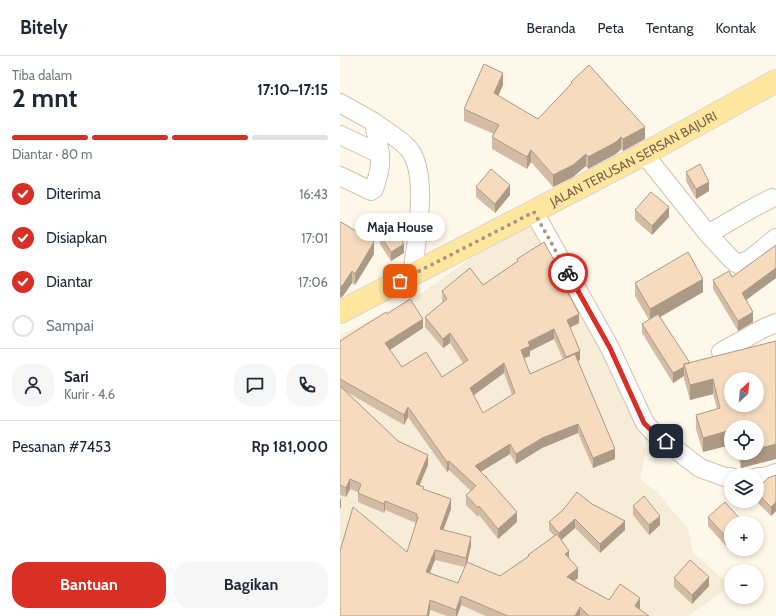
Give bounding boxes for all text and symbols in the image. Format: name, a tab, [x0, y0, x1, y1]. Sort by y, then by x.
text: Bitely	[20, 16, 68, 39]
text: Beranda	[527, 19, 576, 37]
text: Peta	[598, 19, 624, 37]
text: Tentang	[646, 19, 693, 37]
text: Kontak	[715, 19, 756, 37]
text: Tiba dalam	[12, 67, 72, 83]
text: 17:10–17:15	[257, 81, 328, 99]
text: 2 mnt	[12, 82, 77, 114]
street label: JALAN TERUSAN SERSAN BAJURI	[546, 107, 720, 210]
text: Diantar · 80 m	[12, 146, 92, 162]
icon: check	[12, 183, 34, 205]
text: Diterima	[46, 185, 101, 203]
text: 16:43	[299, 186, 328, 202]
callout: Maja House	[355, 213, 445, 241]
text: Maja House	[367, 219, 433, 235]
icon: check	[12, 227, 34, 249]
text: Disiapkan	[46, 229, 107, 247]
text: 17:01	[301, 230, 328, 246]
courier	[548, 253, 588, 293]
icon: bike	[557, 262, 579, 284]
pin	[383, 264, 417, 298]
icon: bag	[389, 270, 411, 292]
icon: check	[12, 271, 34, 293]
text: Diantar	[46, 273, 92, 291]
text: 17:06	[298, 274, 328, 290]
text: Sampai	[46, 317, 94, 335]
button: person	[12, 364, 54, 406]
button: chat	[234, 364, 276, 406]
button: phone	[286, 364, 328, 406]
text: Sari	[64, 368, 89, 386]
north arrow	[724, 372, 764, 412]
map controls	[724, 372, 764, 604]
text: Kurir · 4.6	[64, 386, 115, 402]
button: locate	[724, 420, 764, 460]
pin	[649, 424, 683, 458]
icon: home	[655, 430, 677, 452]
text: Pesanan #7453	[12, 438, 111, 456]
text: Rp 181,000	[252, 438, 328, 456]
button: layers	[724, 468, 764, 508]
button: +	[724, 516, 764, 556]
button: Bantuan	[12, 562, 166, 608]
button: Bagikan	[174, 562, 328, 608]
button: −	[724, 564, 764, 604]

